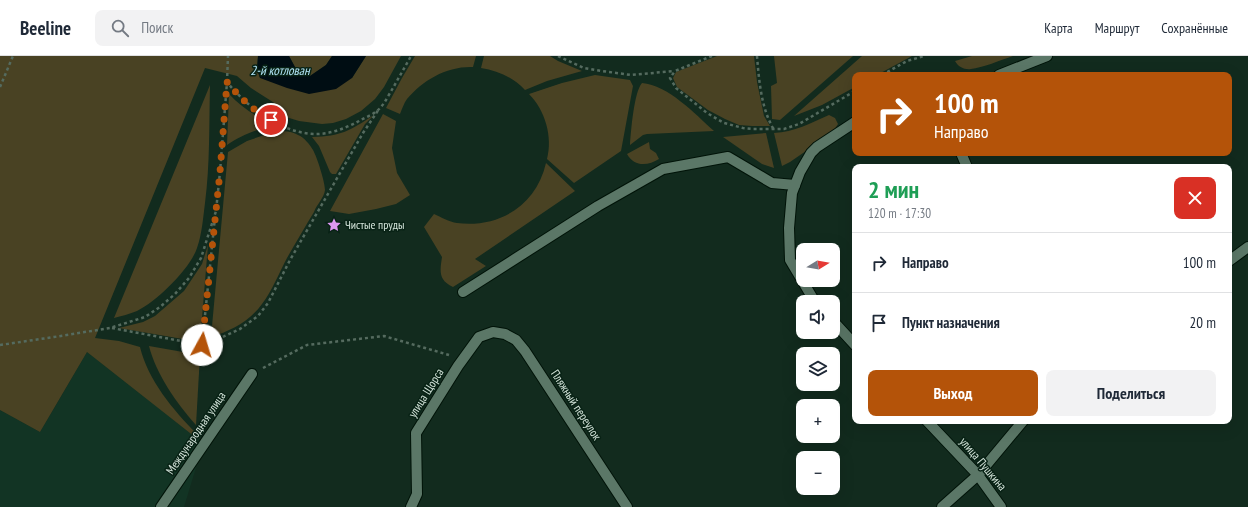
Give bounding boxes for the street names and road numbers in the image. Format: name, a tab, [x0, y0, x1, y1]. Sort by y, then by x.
street label: улица Щорса	[405, 365, 447, 420]
street label: Пляжный переулок	[548, 367, 605, 443]
street label: Международная улица	[162, 388, 229, 477]
street label: улица Пушкина	[957, 434, 1010, 494]

